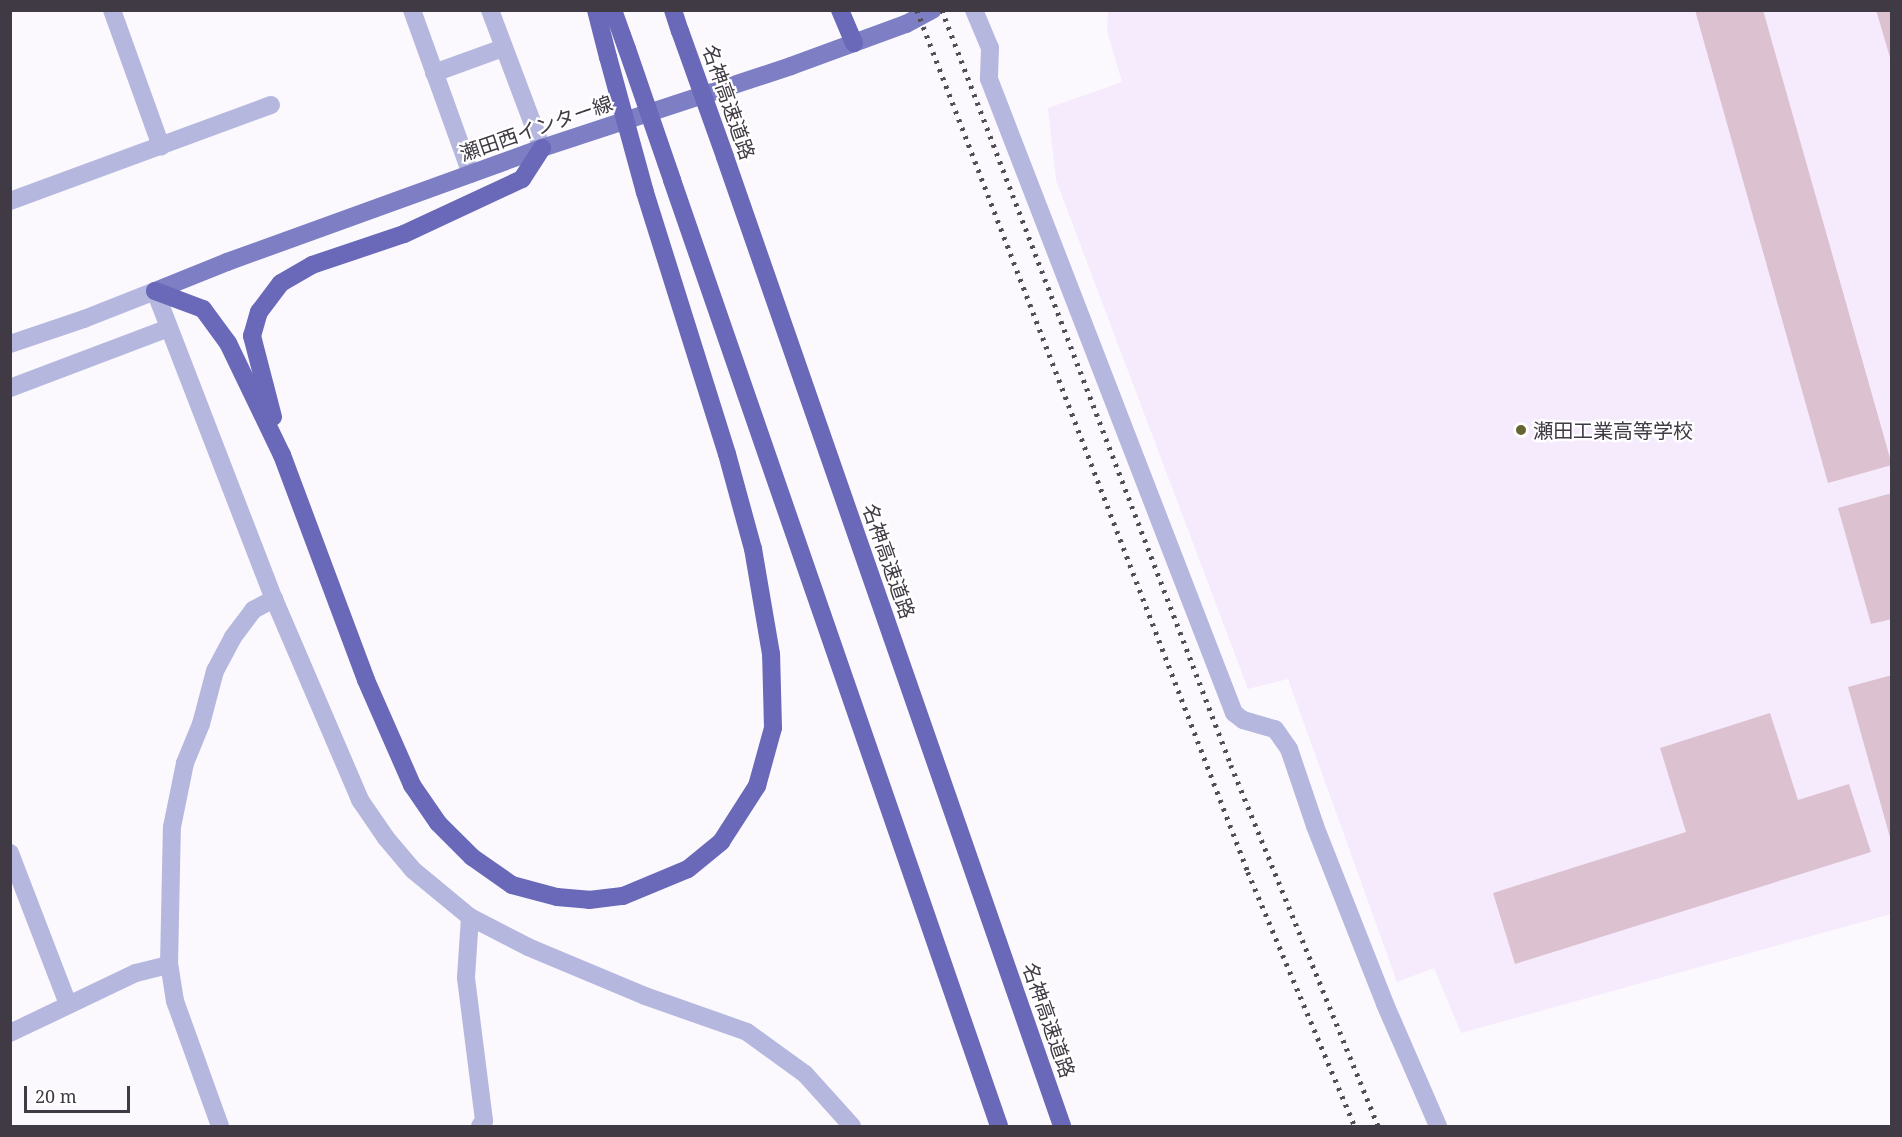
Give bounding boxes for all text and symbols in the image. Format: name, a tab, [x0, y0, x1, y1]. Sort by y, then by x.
street label: 名神高速道路	[698, 41, 760, 163]
street label: 瀬田西インター線	[456, 91, 616, 165]
place label: 瀬田工業高等学校	[1533, 418, 1693, 442]
marker: 瀬田工業高等学校	[1514, 423, 1528, 437]
street label: 名神高速道路	[858, 500, 920, 622]
street label: 名神高速道路	[1018, 959, 1080, 1081]
scale bar	[27, 1074, 134, 1112]
text: 20 m	[35, 1084, 77, 1108]

